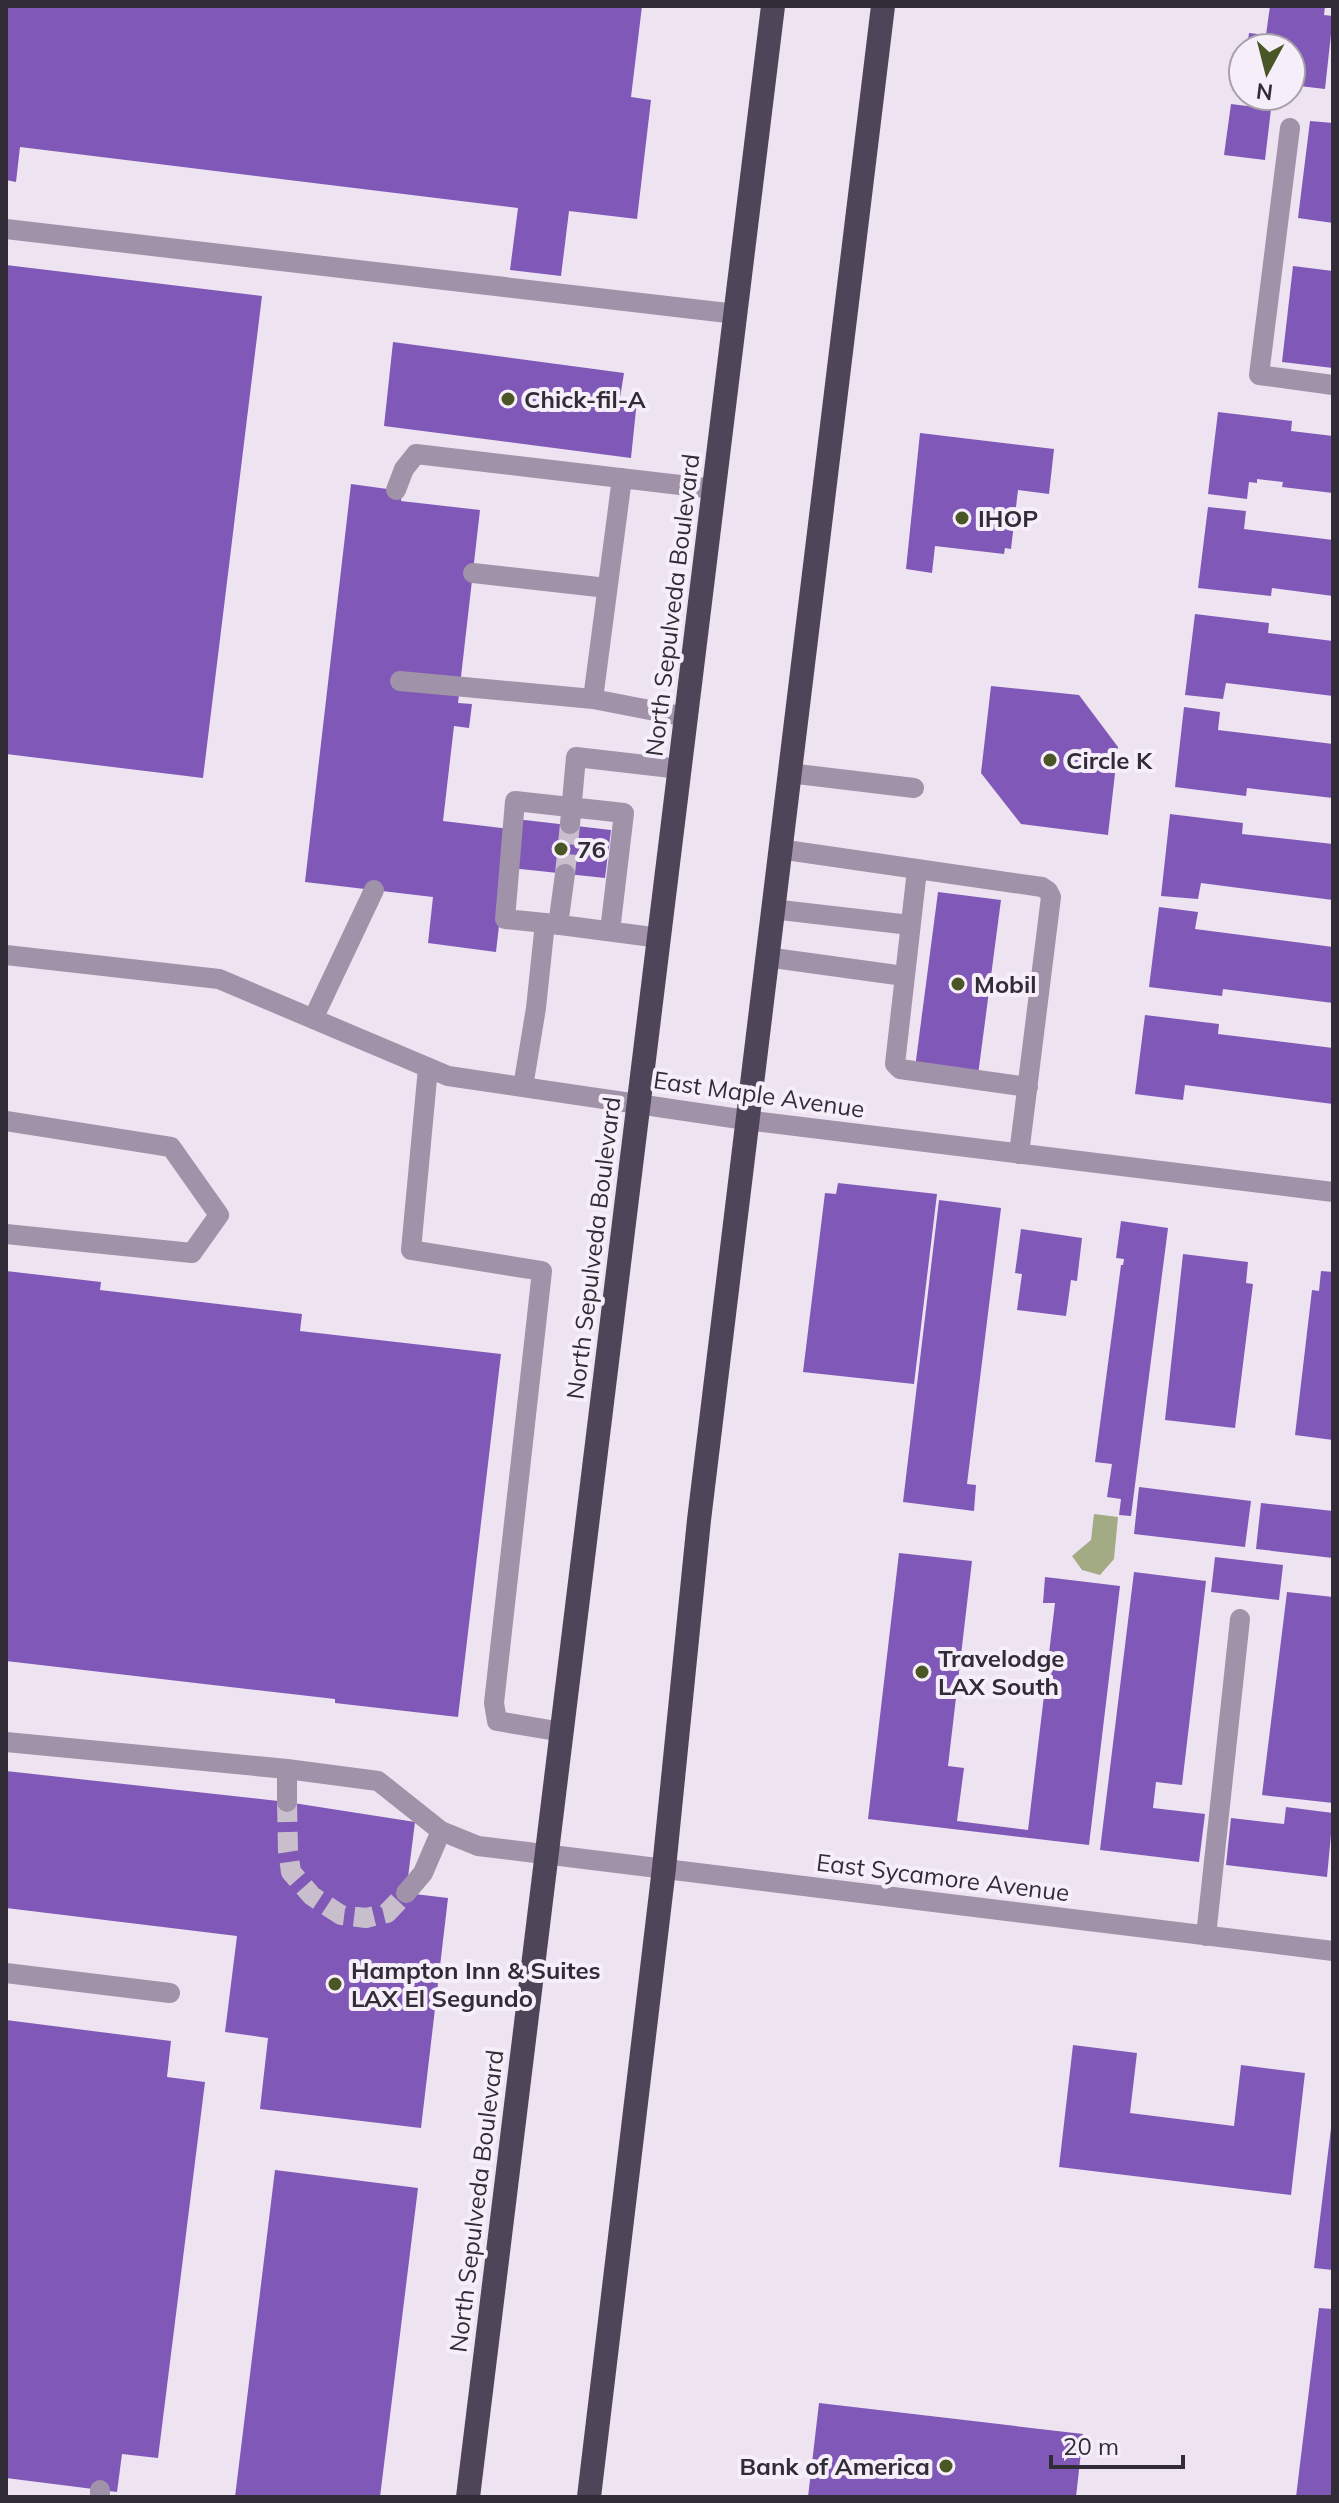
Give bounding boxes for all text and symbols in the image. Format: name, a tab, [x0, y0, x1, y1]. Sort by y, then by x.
north arrow	[1227, 32, 1307, 112]
text: N	[1255, 77, 1275, 107]
place label: Chick-fil-A	[524, 384, 646, 414]
marker: Chick-fil-A	[499, 390, 517, 408]
street label: North Sepulveda Boulevard	[639, 452, 705, 758]
place label: IHOP	[978, 503, 1038, 533]
marker: IHOP	[953, 509, 971, 527]
place label: Circle K	[1066, 745, 1153, 775]
marker: Circle K	[1041, 751, 1059, 769]
place label: 76	[577, 834, 606, 864]
marker: 76	[552, 840, 570, 858]
place label: Mobil	[974, 969, 1037, 999]
marker: Mobil	[949, 975, 967, 993]
street label: East Maple Avenue	[652, 1064, 866, 1124]
street label: North Sepulveda Boulevard	[560, 1095, 626, 1401]
place label: Travelodge LAX South	[938, 1643, 1064, 1701]
marker: Travelodge LAX South	[913, 1663, 931, 1681]
street label: East Sycamore Avenue	[815, 1847, 1071, 1907]
place label: Hampton Inn & Suites LAX El Segundo	[351, 1955, 601, 2013]
marker: Hampton Inn & Suites LAX El Segundo	[326, 1975, 344, 1993]
street label: North Sepulveda Boulevard	[443, 2048, 509, 2354]
scale bar	[1051, 2419, 1183, 2469]
text: 20 m	[1063, 2431, 1119, 2461]
place label: Bank of America	[739, 2451, 930, 2481]
marker: Bank of America	[937, 2457, 955, 2475]

